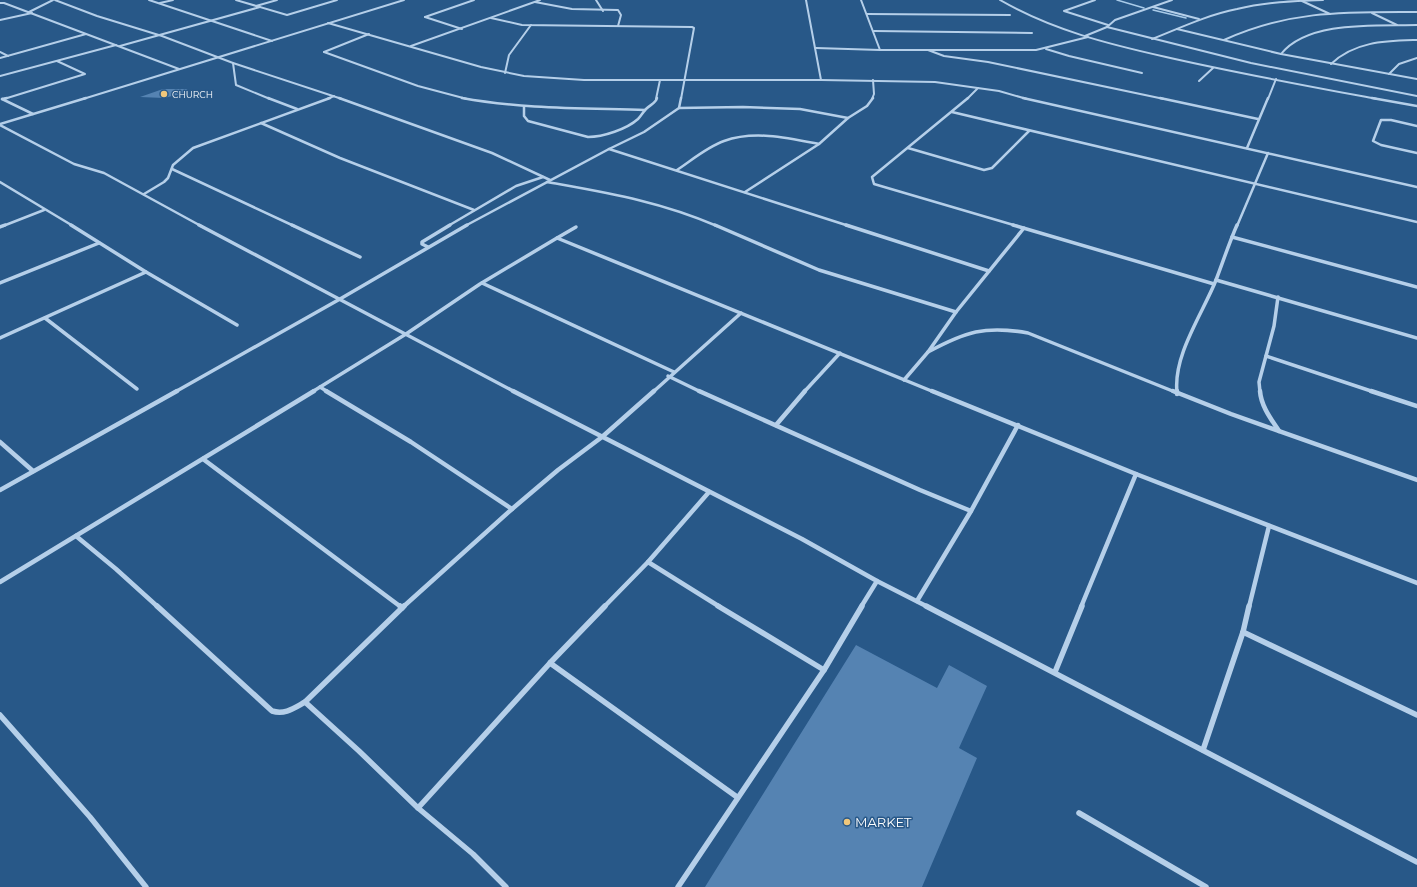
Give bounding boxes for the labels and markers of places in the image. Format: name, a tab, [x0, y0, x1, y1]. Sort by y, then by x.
marker: CHURCH	[159, 89, 169, 99]
place label: CHURCH	[172, 89, 213, 100]
place label: MARKET	[855, 814, 912, 830]
marker: MARKET	[842, 817, 852, 827]

